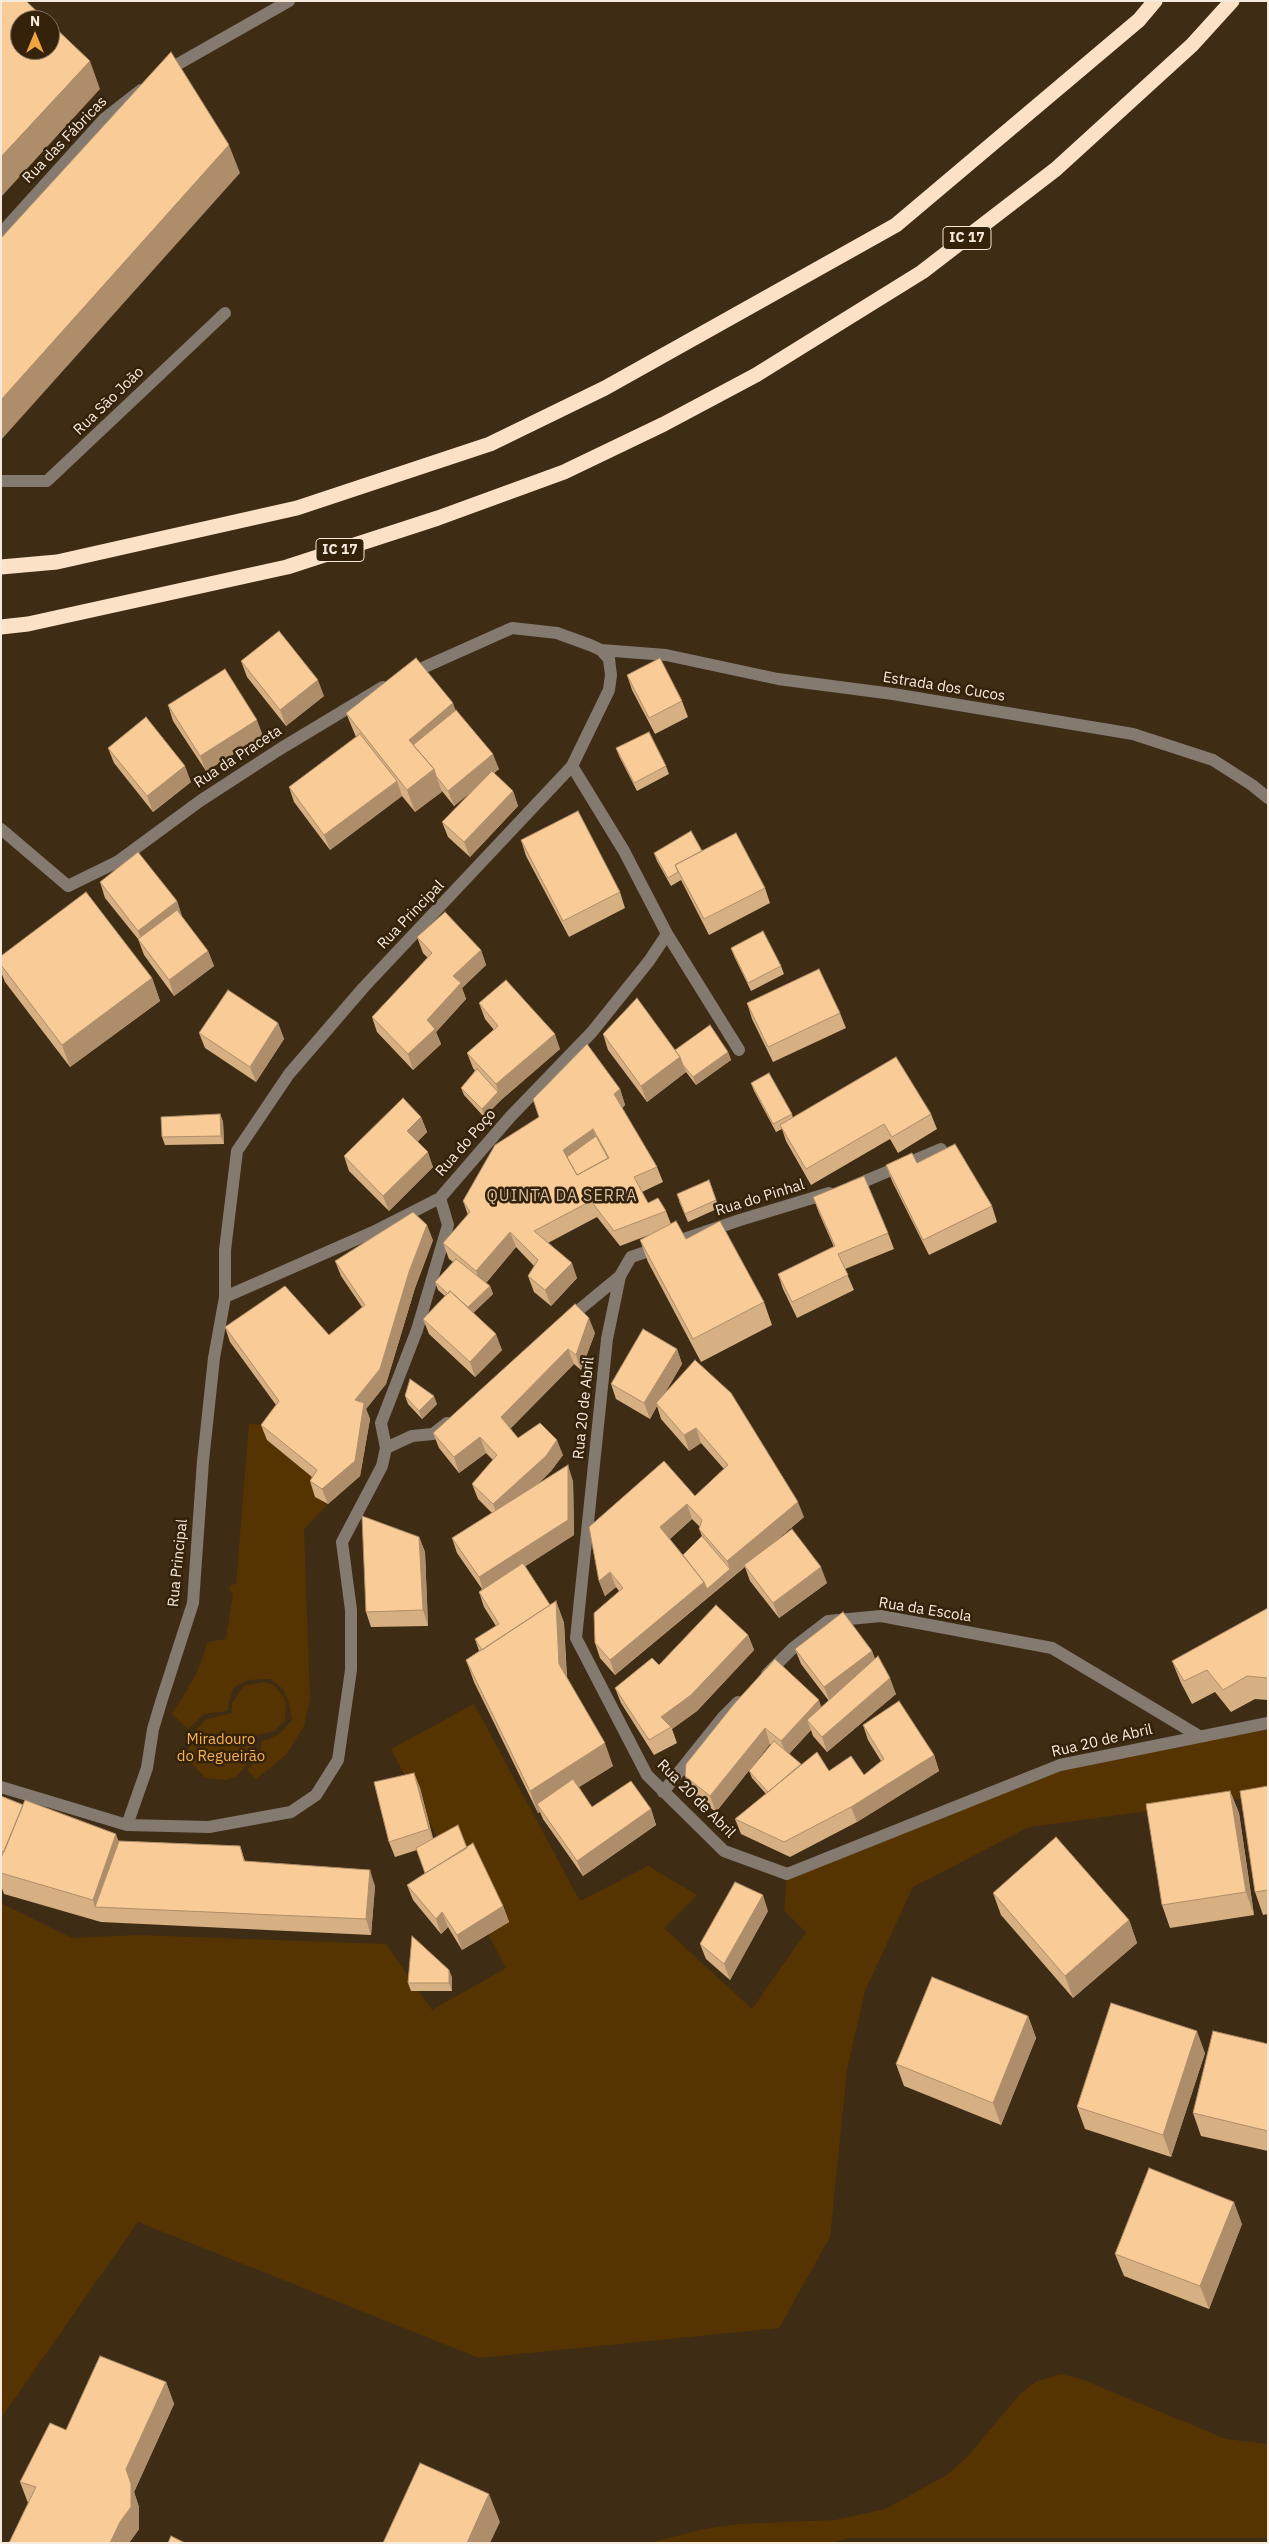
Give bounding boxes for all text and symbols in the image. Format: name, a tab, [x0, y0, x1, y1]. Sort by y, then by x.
north arrow	[10, 10, 60, 60]
text: N	[30, 12, 40, 30]
street label: Rua das Fábricas	[19, 93, 111, 187]
road number: IC 17	[943, 227, 991, 250]
street label: Rua São João	[70, 363, 148, 439]
road number: IC 17	[316, 538, 364, 562]
street label: Estrada dos Cucos	[881, 668, 1007, 706]
street label: Rua da Praceta	[191, 722, 285, 792]
street label: Rua Principal	[374, 877, 448, 953]
street label: Rua do Poço	[432, 1106, 500, 1180]
street label: Rua do Pinhal	[713, 1176, 807, 1220]
district label: QUINTA DA SERRA	[485, 1186, 639, 1206]
street label: Rua 20 de Abril	[570, 1356, 598, 1460]
street label: Rua Principal	[164, 1518, 192, 1608]
street label: Rua da Escola	[877, 1594, 973, 1626]
street label: Rua 20 de Abril	[1050, 1721, 1154, 1761]
park label: Miradouro do Regueirão	[177, 1731, 265, 1766]
street label: Rua 20 de Abril	[653, 1756, 739, 1842]

